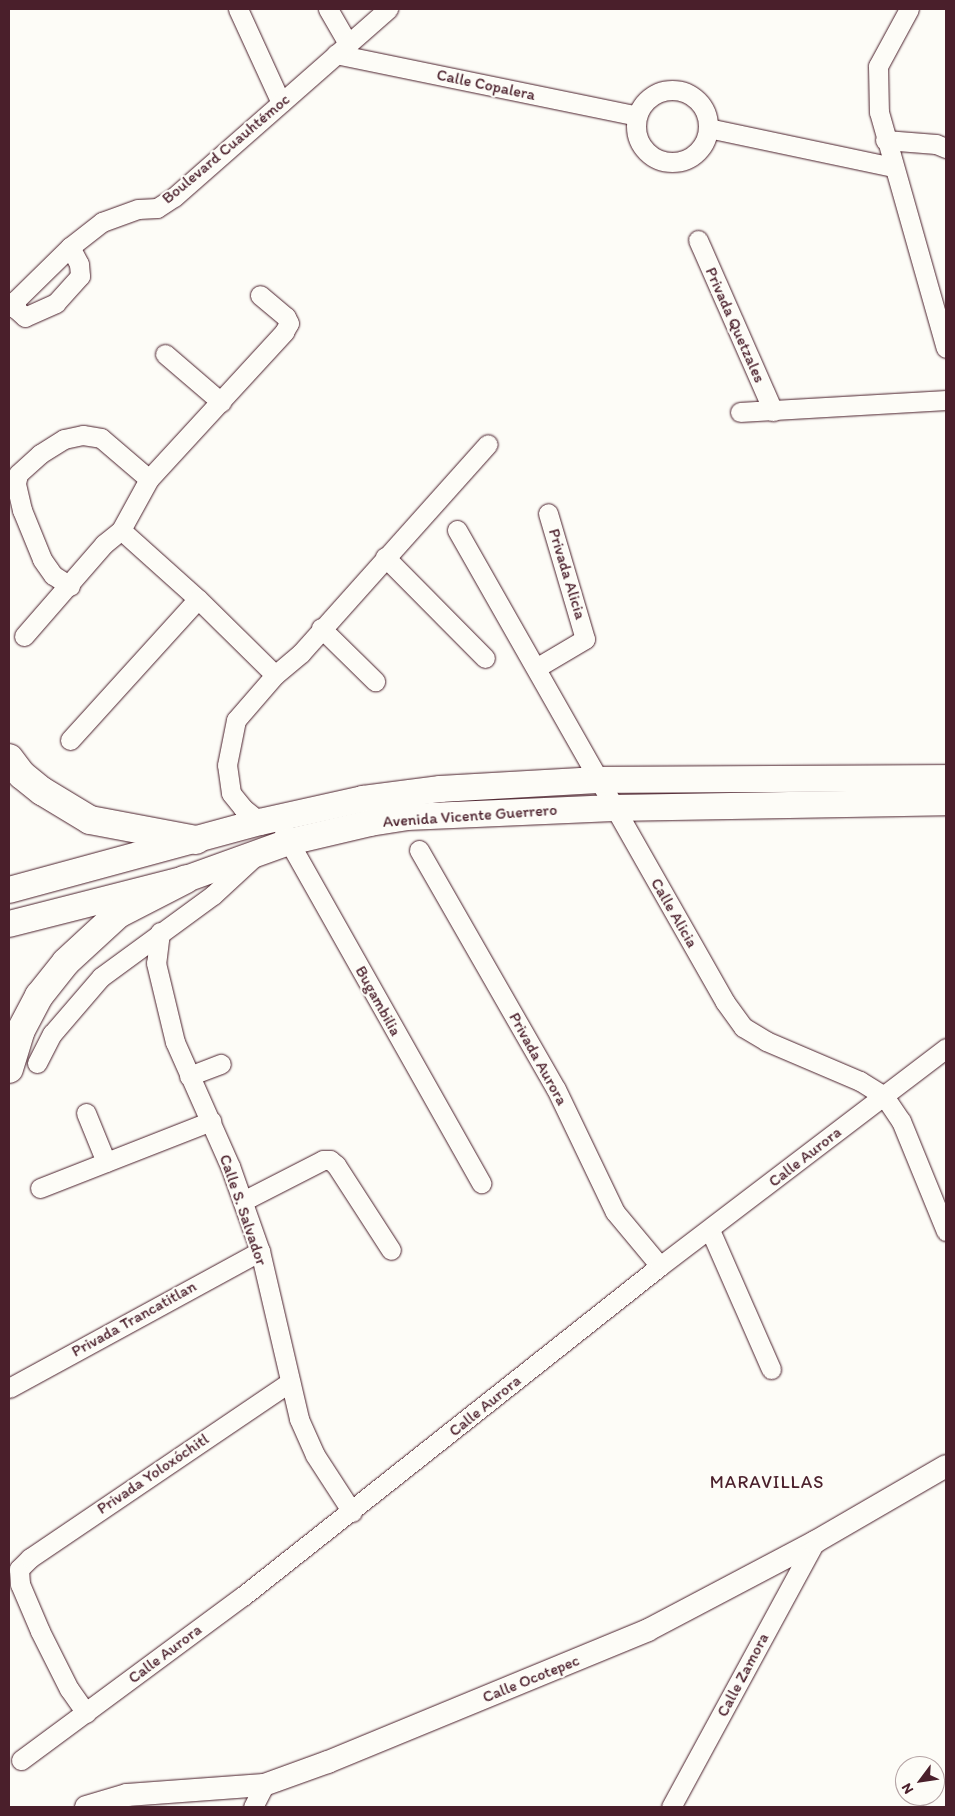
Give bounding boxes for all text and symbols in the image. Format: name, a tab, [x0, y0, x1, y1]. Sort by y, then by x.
street label: Calle Copalera	[435, 65, 537, 105]
street label: Boulevard Cuauhtémoc	[158, 90, 294, 208]
street label: Privada Quetzales	[701, 264, 769, 386]
street label: Privada Alicia	[544, 526, 590, 622]
street label: Avenida Vicente Guerrero	[382, 800, 558, 832]
street label: Calle Alicia	[646, 875, 702, 951]
street label: Bugambilia	[351, 963, 405, 1039]
street label: Privada Aurora	[505, 1009, 571, 1109]
street label: Calle Aurora	[765, 1123, 845, 1191]
street label: Calle S. Salvador	[215, 1152, 271, 1268]
street label: Privada Trancatitlan	[68, 1277, 200, 1361]
street label: Calle Aurora	[445, 1371, 525, 1441]
street label: Privada Yoloxóchitl	[93, 1429, 213, 1519]
district label: MARAVILLAS	[708, 1471, 826, 1493]
street label: Calle Aurora	[125, 1620, 205, 1688]
street label: Calle Zamora	[713, 1630, 773, 1720]
street label: Calle Ocotepec	[479, 1651, 583, 1707]
north arrow	[895, 1756, 945, 1806]
text: N	[898, 1780, 917, 1797]

